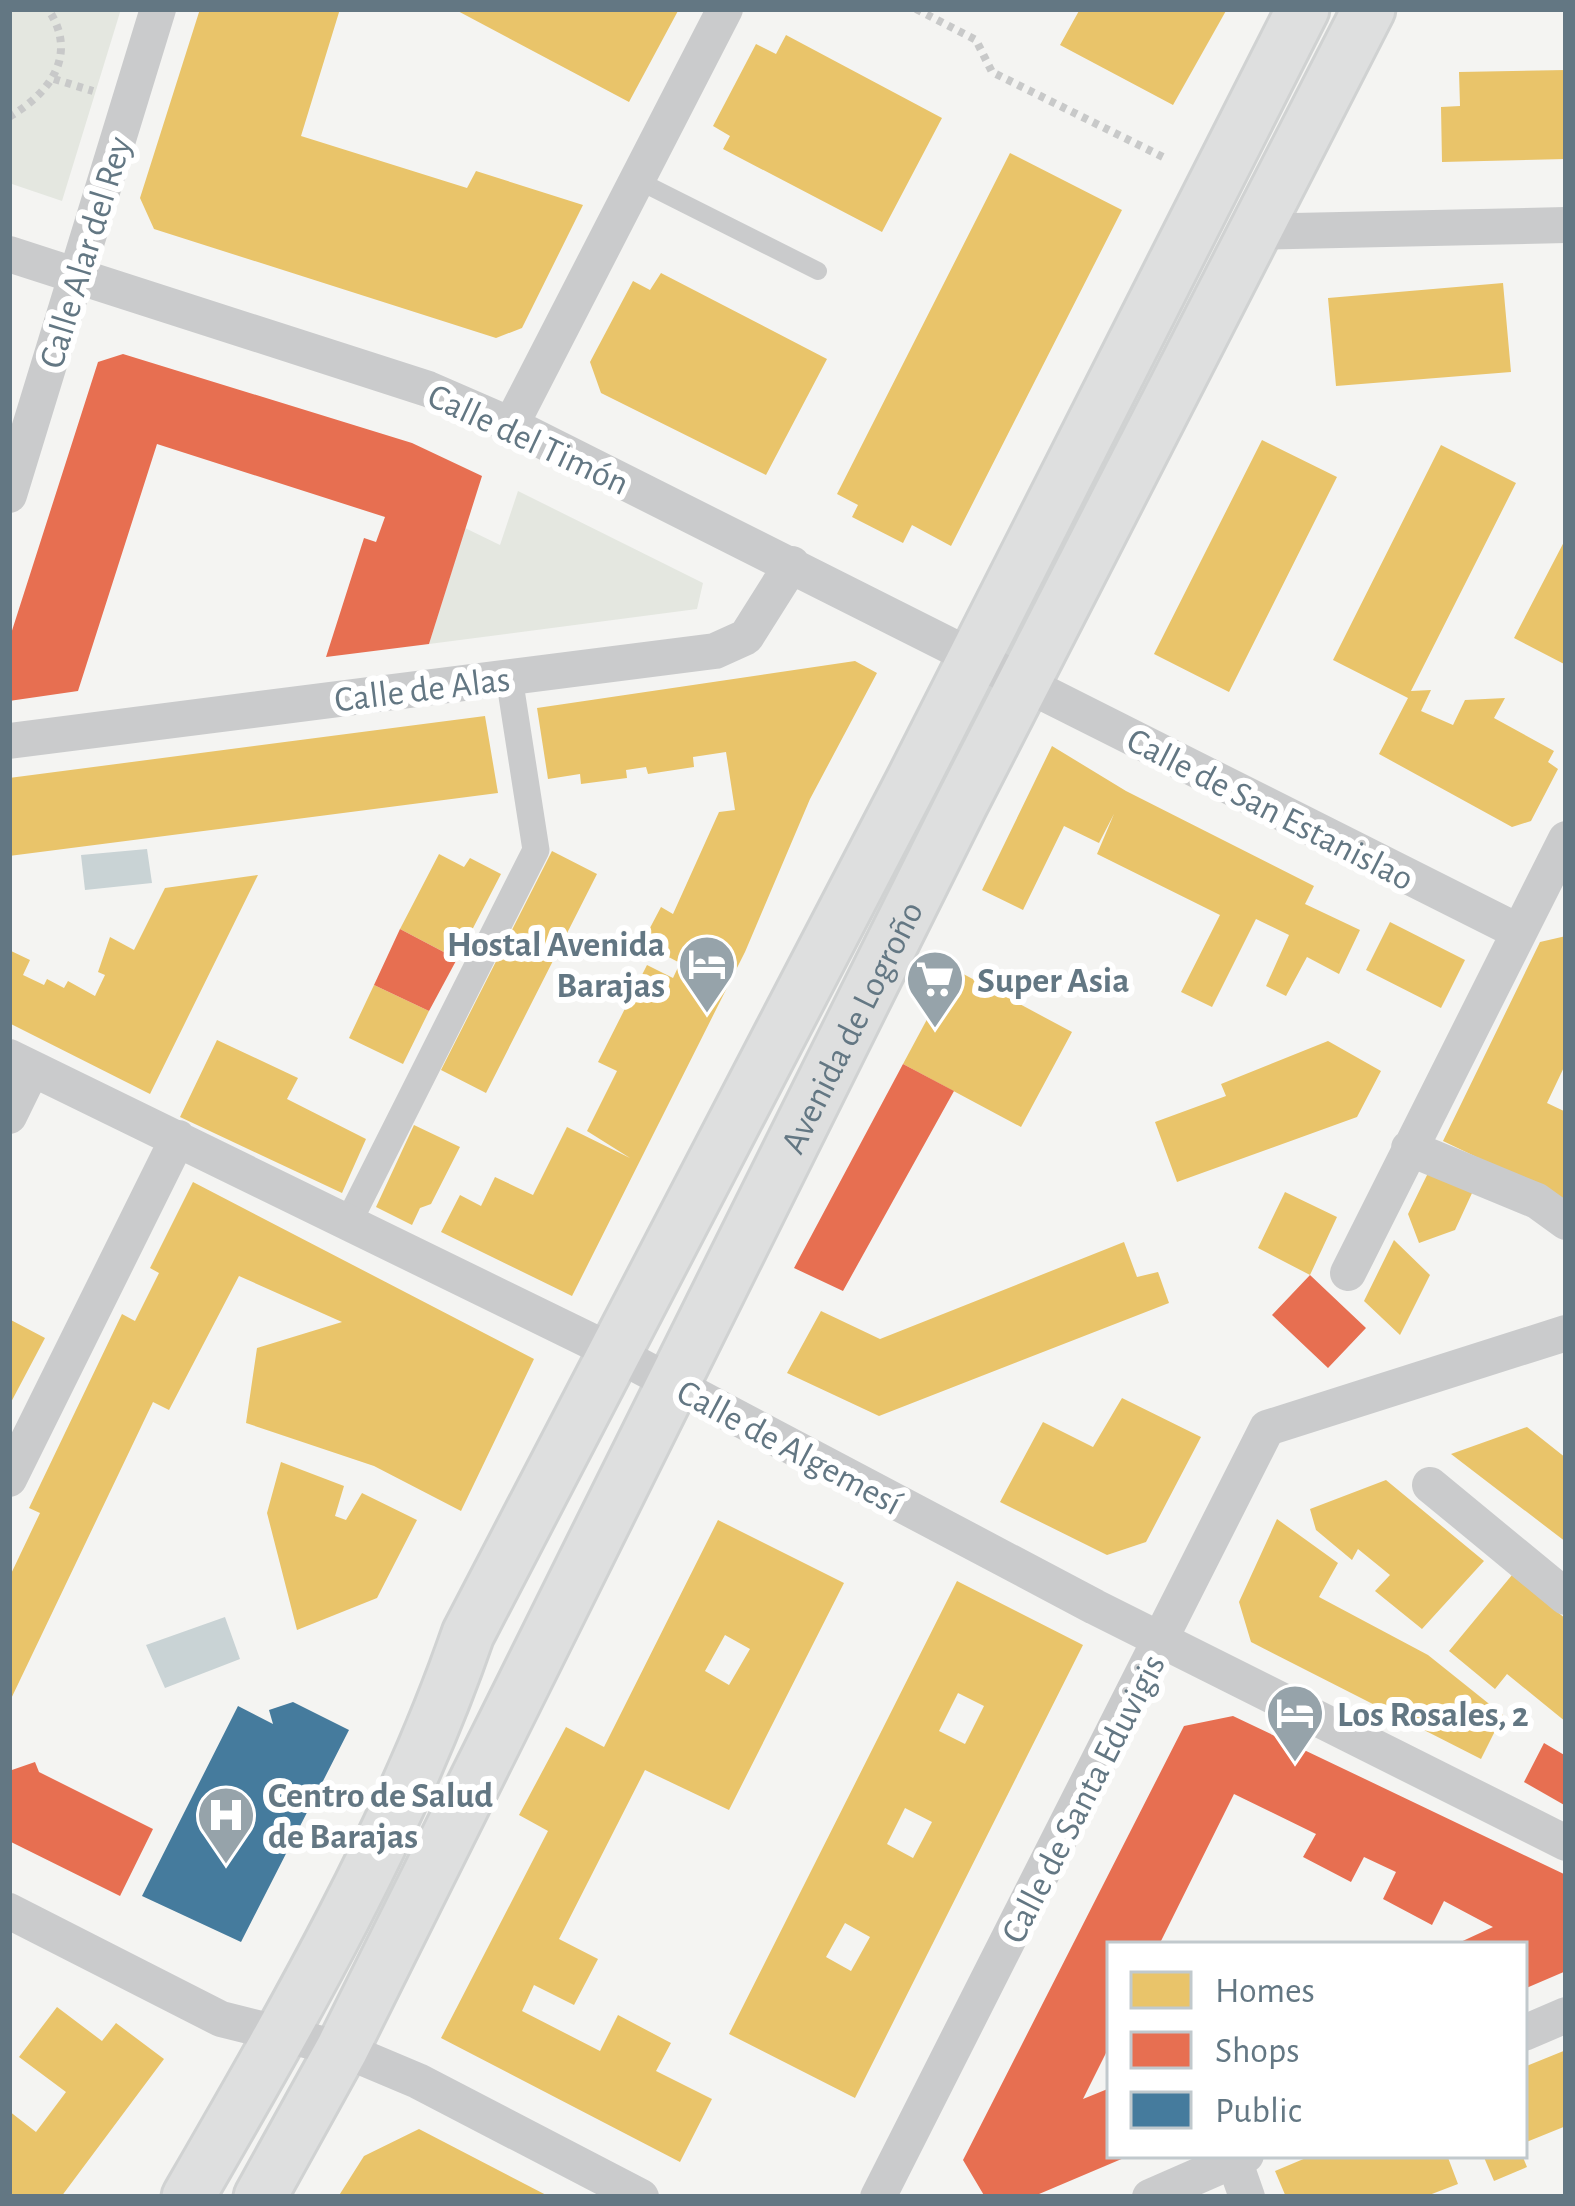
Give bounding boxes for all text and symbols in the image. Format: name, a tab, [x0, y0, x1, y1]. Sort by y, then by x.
street label: Calle Alar del Rey	[34, 133, 138, 373]
street label: Calle del Timón	[422, 378, 634, 502]
street label: Calle de Alas	[332, 661, 512, 719]
street label: Calle de San Estanislao	[1121, 722, 1419, 898]
street label: Avenida de Logroño	[775, 896, 930, 1159]
place label: Hostal Avenida Barajas	[447, 927, 665, 1004]
hotel icon: Hostal Avenida Barajas	[676, 933, 738, 1015]
supermarket icon: Super Asia	[904, 948, 966, 1030]
place label: Super Asia	[977, 963, 1129, 999]
street label: Calle de Algemesí	[671, 1374, 907, 1522]
street label: Calle de Santa Eduvigis	[995, 1649, 1172, 1949]
hotel icon: Los Rosales, 2	[1264, 1682, 1326, 1764]
place label: Los Rosales, 2	[1337, 1697, 1529, 1733]
place label: Centro de Salud de Barajas	[268, 1778, 493, 1855]
hospital icon: Centro de Salud de Barajas	[195, 1784, 257, 1866]
legend	[1107, 1942, 1527, 2158]
text: Homes	[1215, 1973, 1315, 2009]
text: Shops	[1215, 2033, 1300, 2069]
text: Public	[1215, 2093, 1302, 2129]

